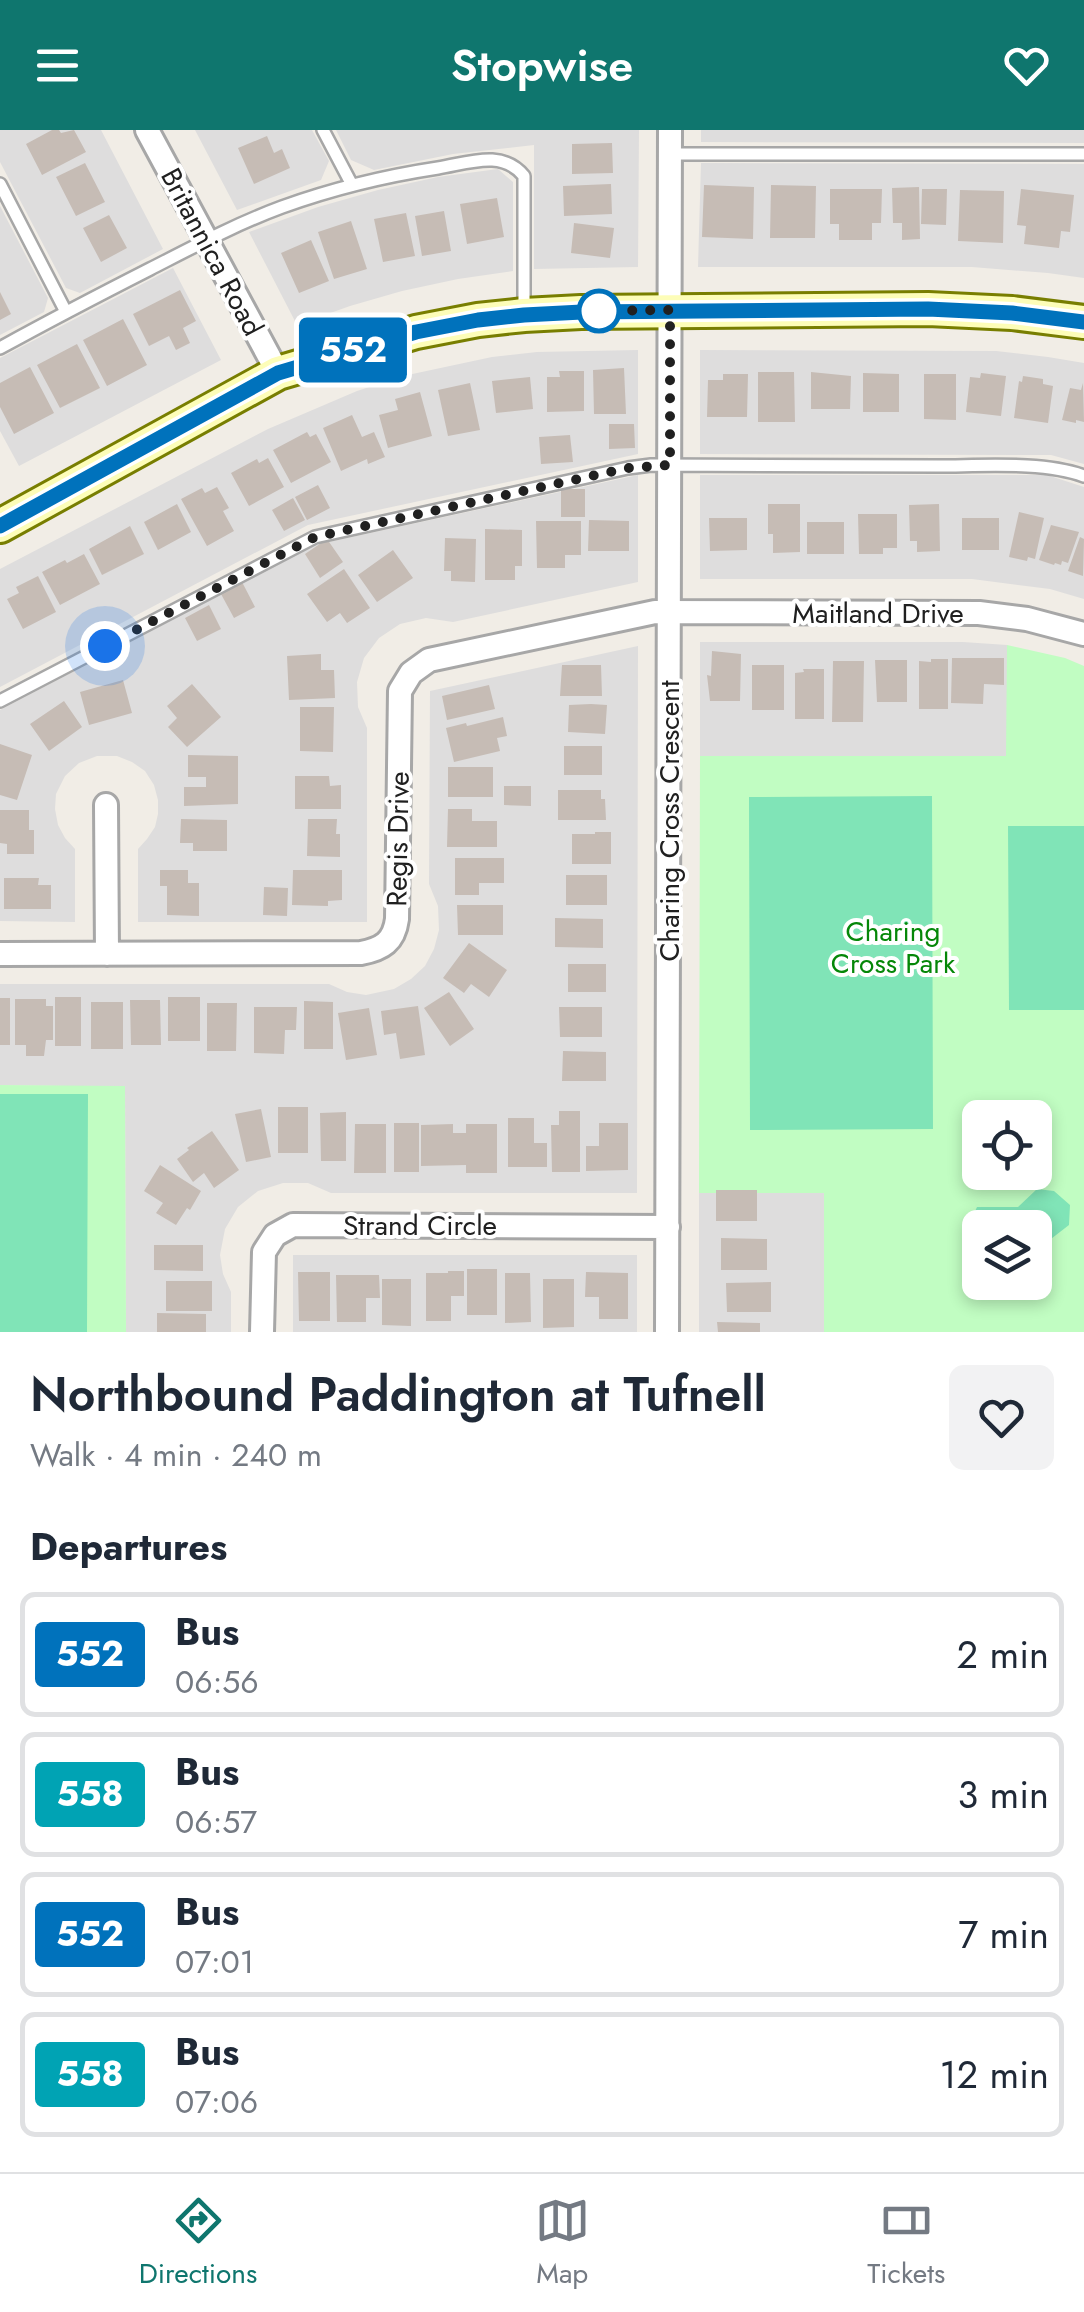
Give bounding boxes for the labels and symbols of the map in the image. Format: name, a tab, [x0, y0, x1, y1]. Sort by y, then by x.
street label: Britannica Road	[150, 161, 274, 343]
unlabelled marker	[578, 290, 620, 332]
line badge: 552	[296, 318, 410, 382]
street label: Maitland Drive	[792, 593, 964, 634]
your location	[80, 621, 130, 671]
street label: Charing Cross Crescent	[649, 680, 690, 962]
street label: Regis Drive	[376, 771, 420, 907]
park label: Charing Cross Park	[831, 911, 956, 984]
street label: Strand Circle	[343, 1205, 497, 1246]

